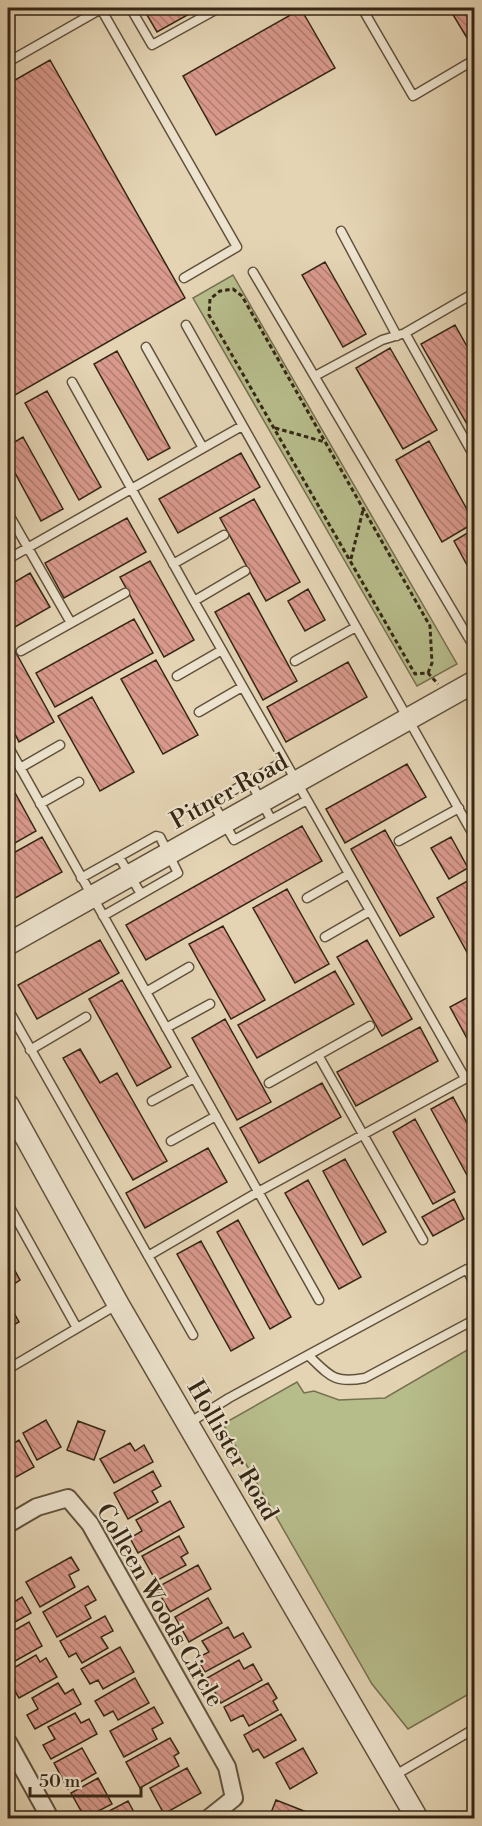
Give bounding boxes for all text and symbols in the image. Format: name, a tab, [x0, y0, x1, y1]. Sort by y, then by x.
street label: Pitner Road	[165, 747, 294, 836]
street label: Hollister Road	[180, 1375, 285, 1526]
street label: Colleen Woods Circle	[89, 1499, 230, 1712]
scale bar	[30, 1760, 141, 1798]
text: 50 m	[39, 1770, 81, 1793]

